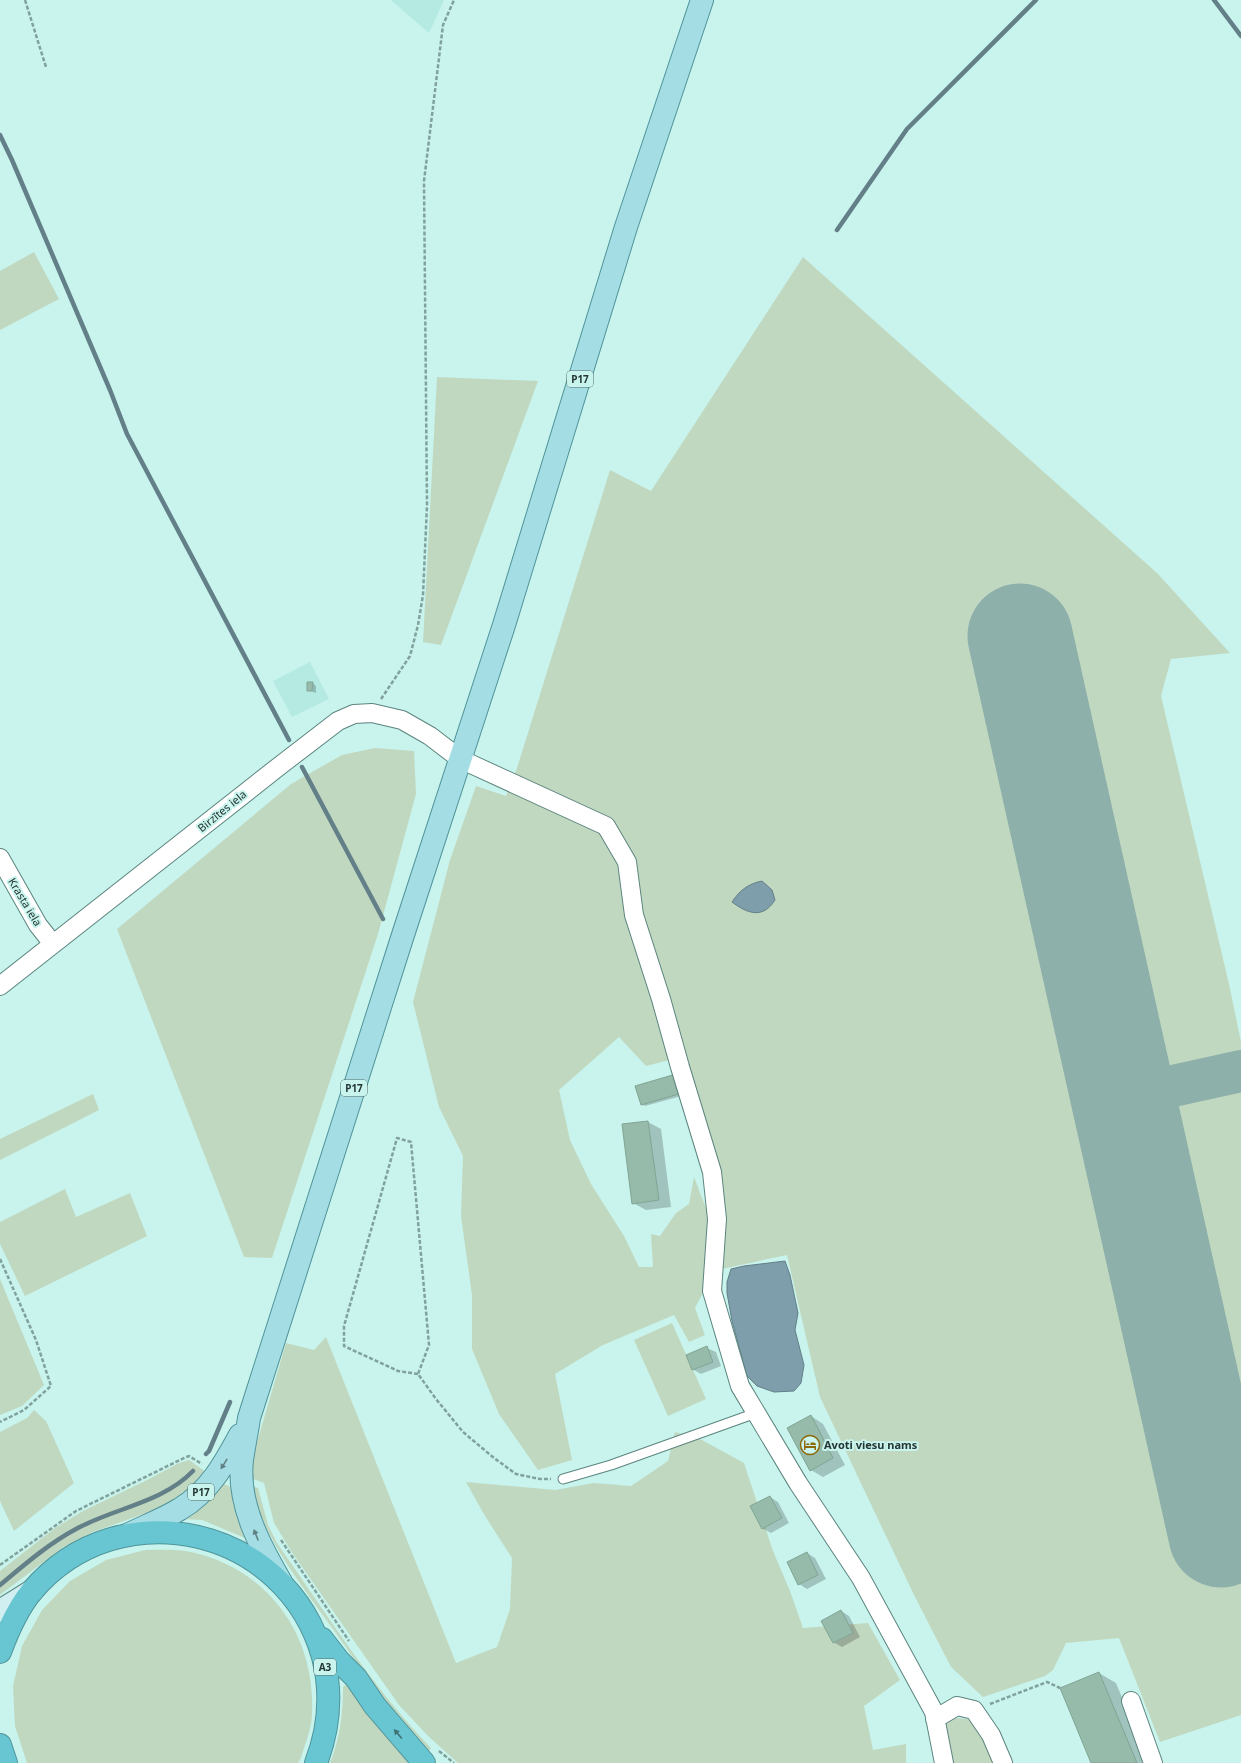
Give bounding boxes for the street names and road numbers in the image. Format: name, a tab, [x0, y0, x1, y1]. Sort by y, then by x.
road number: P17	[567, 371, 593, 387]
street label: Birzītes iela	[194, 786, 249, 835]
street label: Krasta iela	[5, 875, 46, 929]
road number: P17	[341, 1080, 367, 1096]
road number: P17	[188, 1484, 214, 1500]
road number: A3	[314, 1659, 336, 1675]

